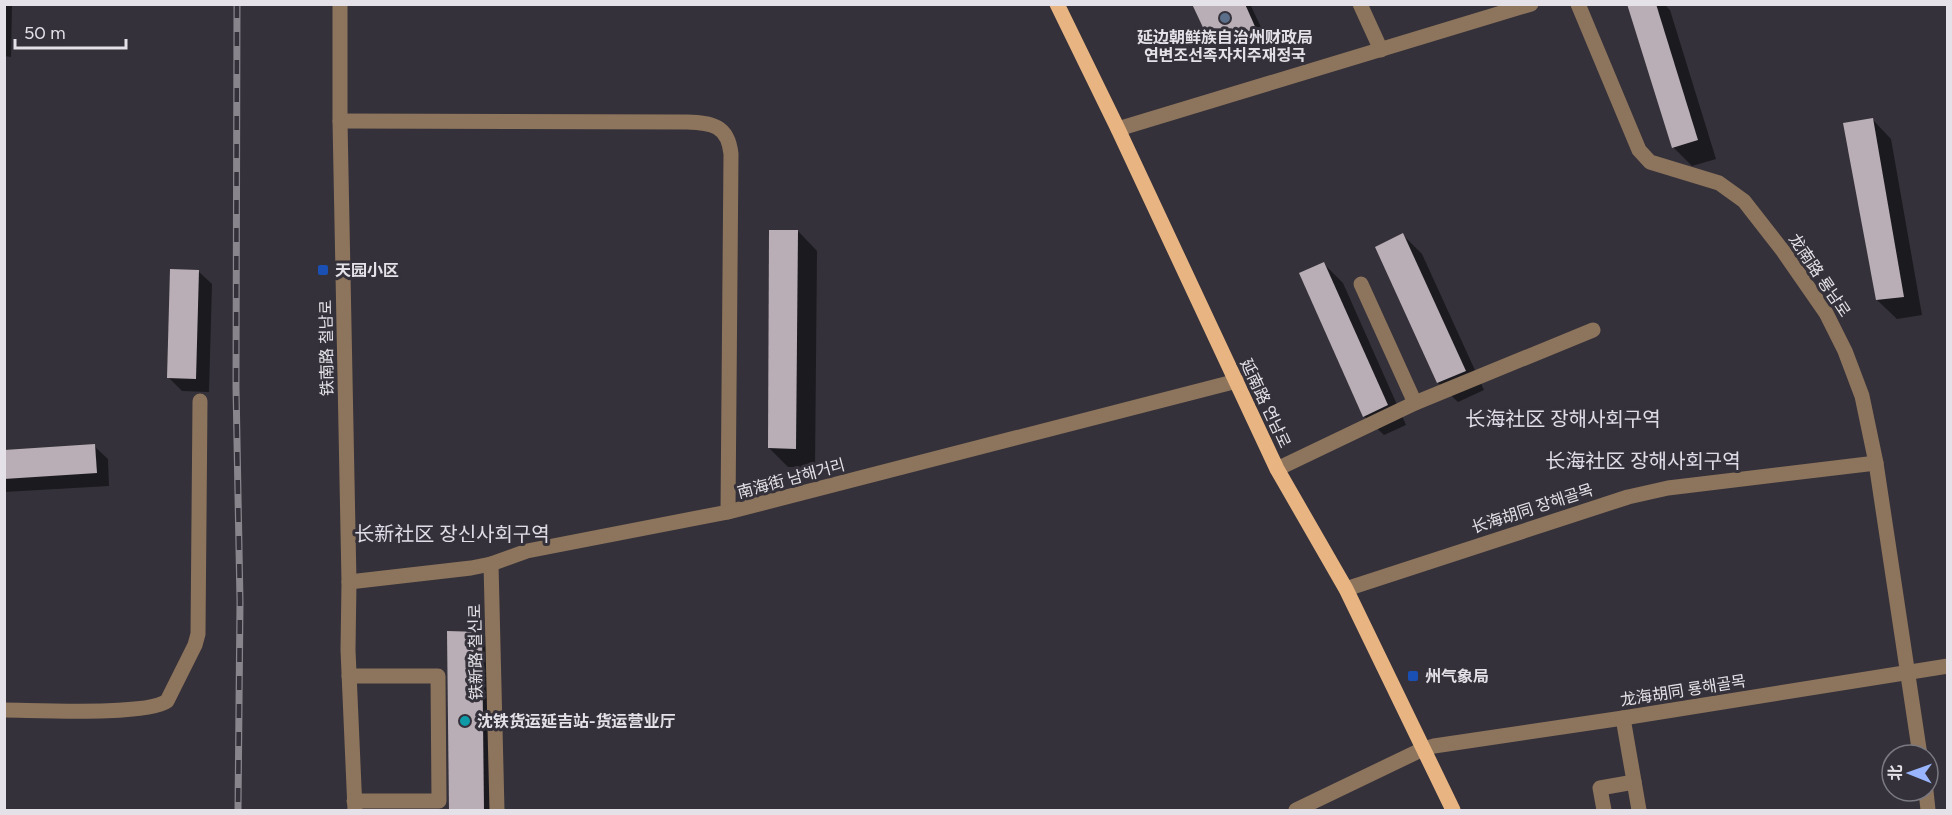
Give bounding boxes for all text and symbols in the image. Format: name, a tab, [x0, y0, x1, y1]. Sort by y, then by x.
marker: 延边朝鲜族自治州财政局 연변조선족자치주재정국	[1218, 11, 1232, 25]
scale bar	[15, 12, 126, 50]
text: 50 m	[24, 22, 66, 44]
place label: 延边朝鲜族自治州财政局 연변조선족자치주재정국	[1137, 28, 1313, 65]
street label: 龙南路 룡남로	[1785, 230, 1854, 321]
place label: 天园小区	[335, 261, 399, 280]
marker: 天园小区	[316, 263, 330, 277]
street label: 铁南路 철남로	[316, 300, 337, 396]
street label: 延南路 연남로	[1237, 356, 1295, 451]
district label: 长海社区 장해사회구역	[1465, 407, 1661, 431]
district label: 长海社区 장해사회구역	[1545, 449, 1741, 473]
street label: 南海街 남해거리	[735, 455, 847, 502]
street label: 长海胡同 장해골목	[1469, 480, 1596, 537]
district label: 长新社区 장신사회구역	[354, 522, 550, 546]
street label: 铁新路 철신로	[465, 604, 486, 700]
place label: 州气象局	[1425, 667, 1489, 686]
marker: 州气象局	[1406, 669, 1420, 683]
street label: 龙海胡同 룡해골목	[1619, 671, 1747, 710]
place label: 沈铁货运延吉站-货运营业厅	[477, 712, 676, 731]
marker: 沈铁货运延吉站-货运营业厅	[458, 714, 472, 728]
north arrow	[1880, 743, 1940, 803]
text: 北	[1886, 765, 1905, 781]

